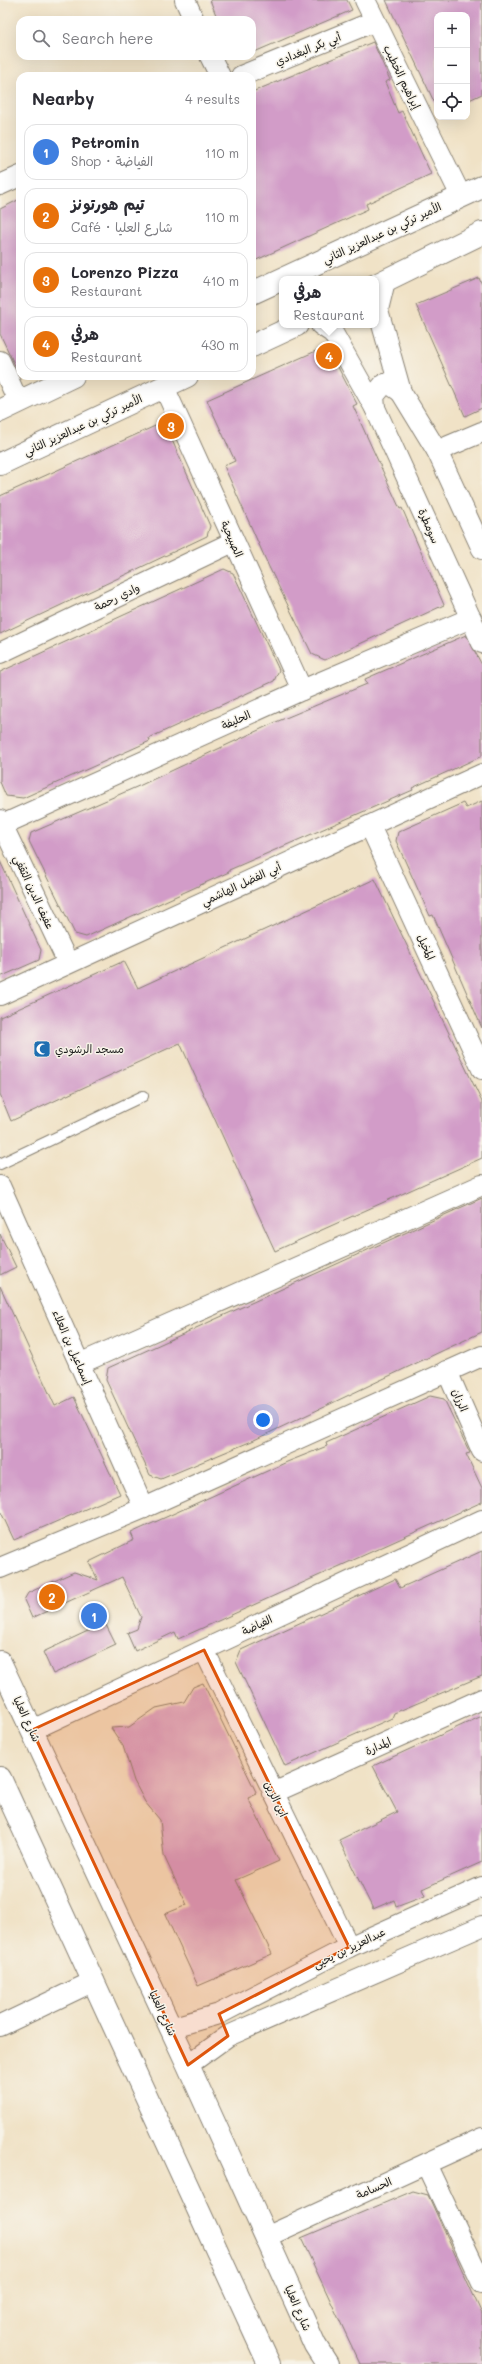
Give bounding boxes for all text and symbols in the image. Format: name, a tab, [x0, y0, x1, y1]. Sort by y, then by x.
map controls	[434, 12, 470, 120]
button: +	[434, 12, 470, 48]
search box	[16, 16, 256, 60]
icon: search	[30, 27, 52, 49]
text: Search here	[62, 28, 153, 48]
street label: أبي بكر البغدادي	[273, 28, 345, 72]
street label: إبراهيم الخطيب	[379, 42, 425, 112]
button: −	[434, 48, 470, 84]
button: locate	[434, 84, 470, 120]
text: Nearby	[32, 87, 94, 109]
text: 4 results	[185, 90, 240, 107]
text: Petromin	[71, 132, 139, 152]
text: 1	[43, 144, 49, 161]
text: 110 m	[205, 144, 239, 161]
text: Shop · الفياضة	[71, 152, 153, 169]
text: تيم هورتونز	[71, 194, 144, 214]
street label: الأمير تركي بن عبدالعزيز الثاني	[320, 198, 445, 270]
text: 2	[42, 208, 50, 225]
text: 110 m	[205, 208, 239, 225]
text: Café · شارع العليا	[71, 218, 172, 235]
text: Lorenzo Pizza	[71, 262, 179, 282]
text: 3	[42, 272, 50, 289]
text: 410 m	[203, 272, 239, 289]
popup	[279, 276, 379, 328]
text: Restaurant	[71, 282, 142, 299]
text: هرفي	[293, 282, 321, 302]
text: Restaurant	[293, 306, 365, 323]
text: هرفي	[71, 324, 99, 344]
text: 4	[42, 336, 50, 353]
text: 430 m	[201, 336, 239, 353]
pin: 4	[316, 341, 342, 371]
text: Restaurant	[71, 348, 142, 365]
street label: الأمير تركي بن عبدالعزيز الثاني	[21, 390, 146, 462]
pin: 3	[158, 411, 184, 441]
street label: سومطرة	[414, 506, 444, 546]
street label: الصبيحية	[217, 518, 247, 560]
street label: وادي رحمة	[92, 579, 143, 616]
street label: الحليفة	[219, 707, 253, 733]
street label: عفيف الدين الثقفي	[7, 853, 58, 933]
street label: أبي الفضل الهاشمي	[198, 858, 285, 912]
street label: المخيل	[414, 931, 439, 962]
mosque icon: مسجد الرشودي	[32, 1039, 52, 1059]
place label: مسجد الرشودي	[55, 1041, 124, 1058]
street label: إسماعيل بن العلاء	[48, 1307, 96, 1387]
street label: الرزان	[449, 1386, 472, 1414]
your location	[253, 1410, 273, 1430]
pin: 2	[39, 1582, 65, 1612]
pin: 1	[81, 1601, 107, 1631]
street label: الفياضة	[239, 1611, 275, 1638]
street label: شارع العليا	[9, 1694, 45, 1745]
street label: المدارة	[362, 1733, 393, 1758]
street label: ابن الزين	[260, 1778, 292, 1820]
street label: عبدالعزيز بن يحيى	[310, 1924, 388, 1972]
street label: شارع العليا	[145, 1988, 181, 2039]
street label: الحسامة	[354, 2173, 394, 2202]
street label: شارع العليا	[280, 2283, 315, 2334]

